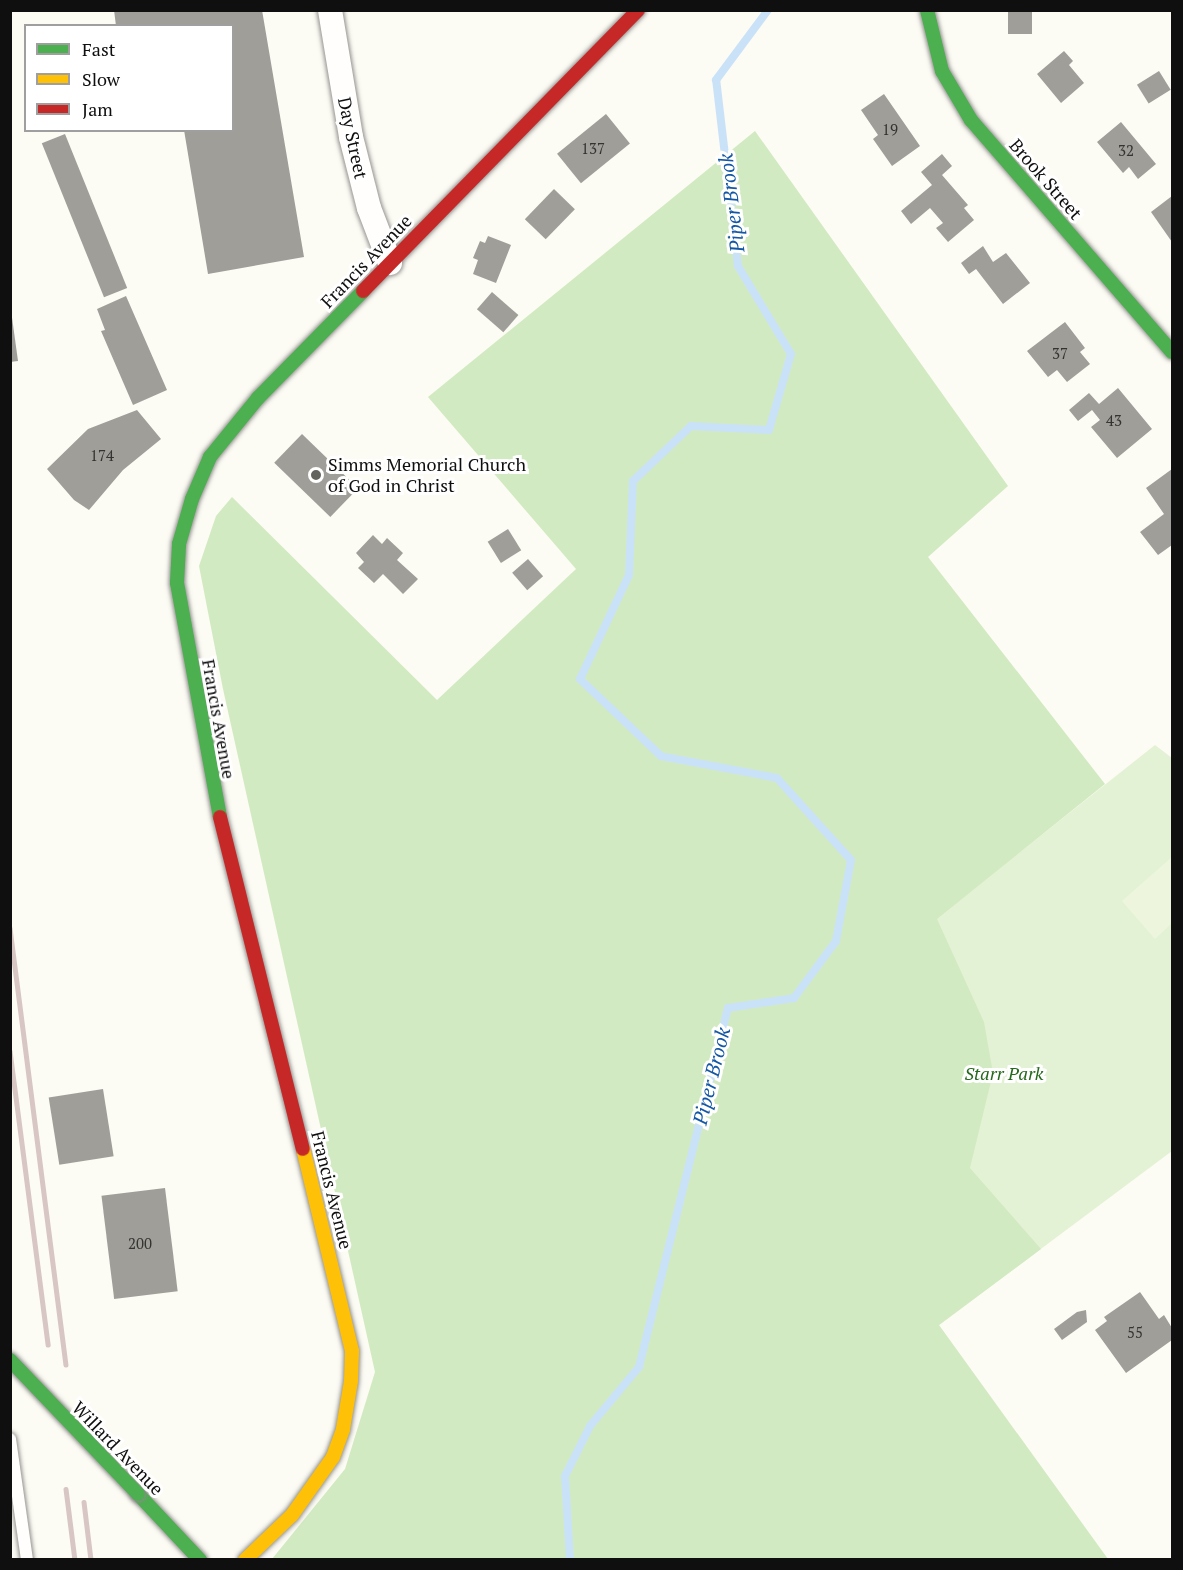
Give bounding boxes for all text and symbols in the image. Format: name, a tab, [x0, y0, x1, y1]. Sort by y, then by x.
legend	[24, 24, 234, 132]
text: Fast	[82, 37, 115, 61]
text: Slow	[82, 67, 120, 91]
street label: Day Street	[334, 95, 372, 181]
text: Jam	[82, 97, 113, 121]
house number: 19	[882, 121, 898, 139]
street label: Brook Street	[1005, 134, 1087, 224]
house number: 137	[581, 140, 605, 158]
house number: 32	[1118, 142, 1134, 160]
water label: Piper Brook	[713, 152, 749, 254]
street label: Francis Avenue	[316, 210, 416, 312]
house number: 37	[1052, 345, 1068, 363]
house number: 43	[1106, 412, 1122, 430]
house number: 174	[90, 447, 114, 465]
place label: Simms Memorial Church of God in Christ	[328, 454, 526, 496]
marker: Simms Memorial Church of God in Christ	[309, 468, 323, 482]
street label: Francis Avenue	[198, 657, 240, 781]
water label: Piper Brook	[687, 1025, 735, 1127]
park label: Starr Park	[965, 1062, 1043, 1084]
street label: Francis Avenue	[307, 1128, 357, 1252]
house number: 200	[128, 1235, 152, 1253]
house number: 55	[1127, 1324, 1143, 1342]
street label: Willard Avenue	[68, 1396, 168, 1500]

